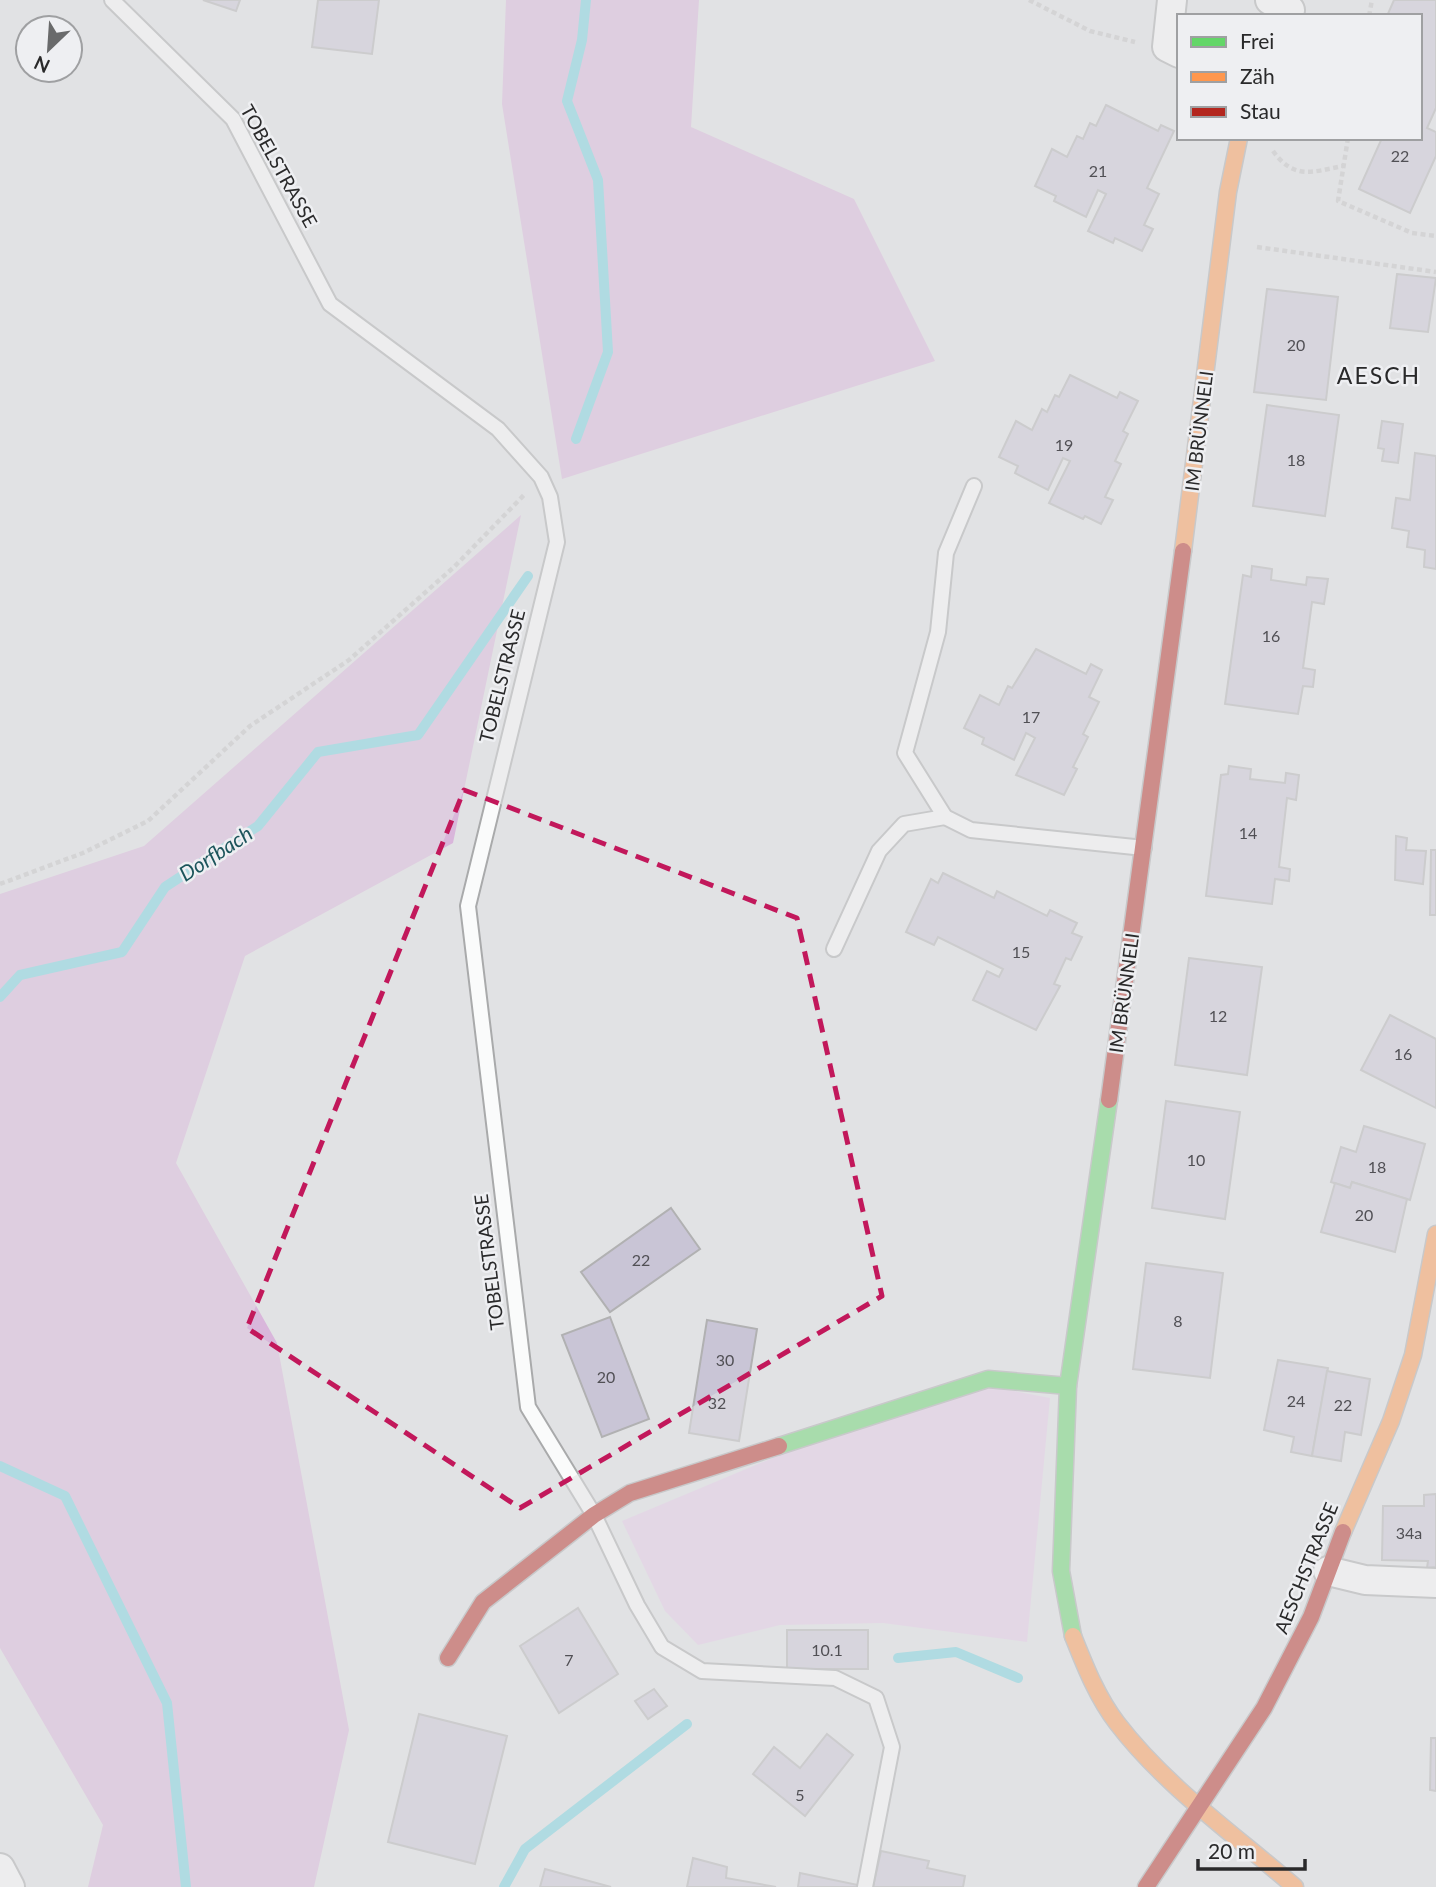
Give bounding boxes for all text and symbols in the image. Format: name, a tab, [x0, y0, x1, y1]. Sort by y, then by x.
north arrow	[14, 14, 84, 84]
legend	[1177, 14, 1422, 140]
text: Frei	[1240, 28, 1274, 53]
text: N	[30, 51, 53, 78]
text: Zäh	[1240, 63, 1275, 88]
text: Stau	[1240, 98, 1281, 123]
street label: TOBELSTRASSE	[236, 100, 323, 231]
house number: 22	[1391, 146, 1409, 165]
house number: 21	[1089, 161, 1107, 180]
house number: 20	[1287, 335, 1305, 354]
district label: AESCH	[1337, 361, 1421, 389]
street label: IM BRÜNNELI	[1180, 369, 1217, 492]
house number: 19	[1055, 435, 1073, 454]
house number: 18	[1287, 450, 1305, 469]
street label: TOBELSTRASSE	[474, 607, 529, 745]
house number: 16	[1262, 626, 1280, 645]
house number: 17	[1022, 707, 1040, 726]
water label: Dorfbach	[174, 820, 256, 886]
house number: 14	[1239, 823, 1257, 842]
street label: IM BRÜNNELI	[1104, 931, 1143, 1054]
house number: 15	[1012, 942, 1030, 961]
house number: 12	[1209, 1006, 1227, 1025]
house number: 16	[1394, 1044, 1412, 1063]
house number: 10	[1187, 1150, 1205, 1169]
house number: 18	[1368, 1157, 1386, 1176]
street label: TOBELSTRASSE	[469, 1193, 508, 1331]
house number: 20	[1355, 1205, 1373, 1224]
house number: 22	[632, 1250, 650, 1269]
house number: 8	[1173, 1311, 1183, 1330]
house number: 30	[716, 1350, 734, 1369]
house number: 20	[597, 1367, 615, 1386]
house number: 24	[1287, 1391, 1305, 1410]
house number: 32	[708, 1393, 726, 1412]
house number: 22	[1334, 1395, 1352, 1414]
street label: AESCHSTRASSE	[1269, 1499, 1342, 1637]
house number: 34a	[1396, 1523, 1422, 1542]
house number: 10.1	[811, 1640, 843, 1659]
house number: 7	[564, 1650, 574, 1669]
house number: 5	[795, 1785, 805, 1804]
scale bar	[1198, 1828, 1305, 1872]
text: 20 m	[1208, 1838, 1255, 1863]

